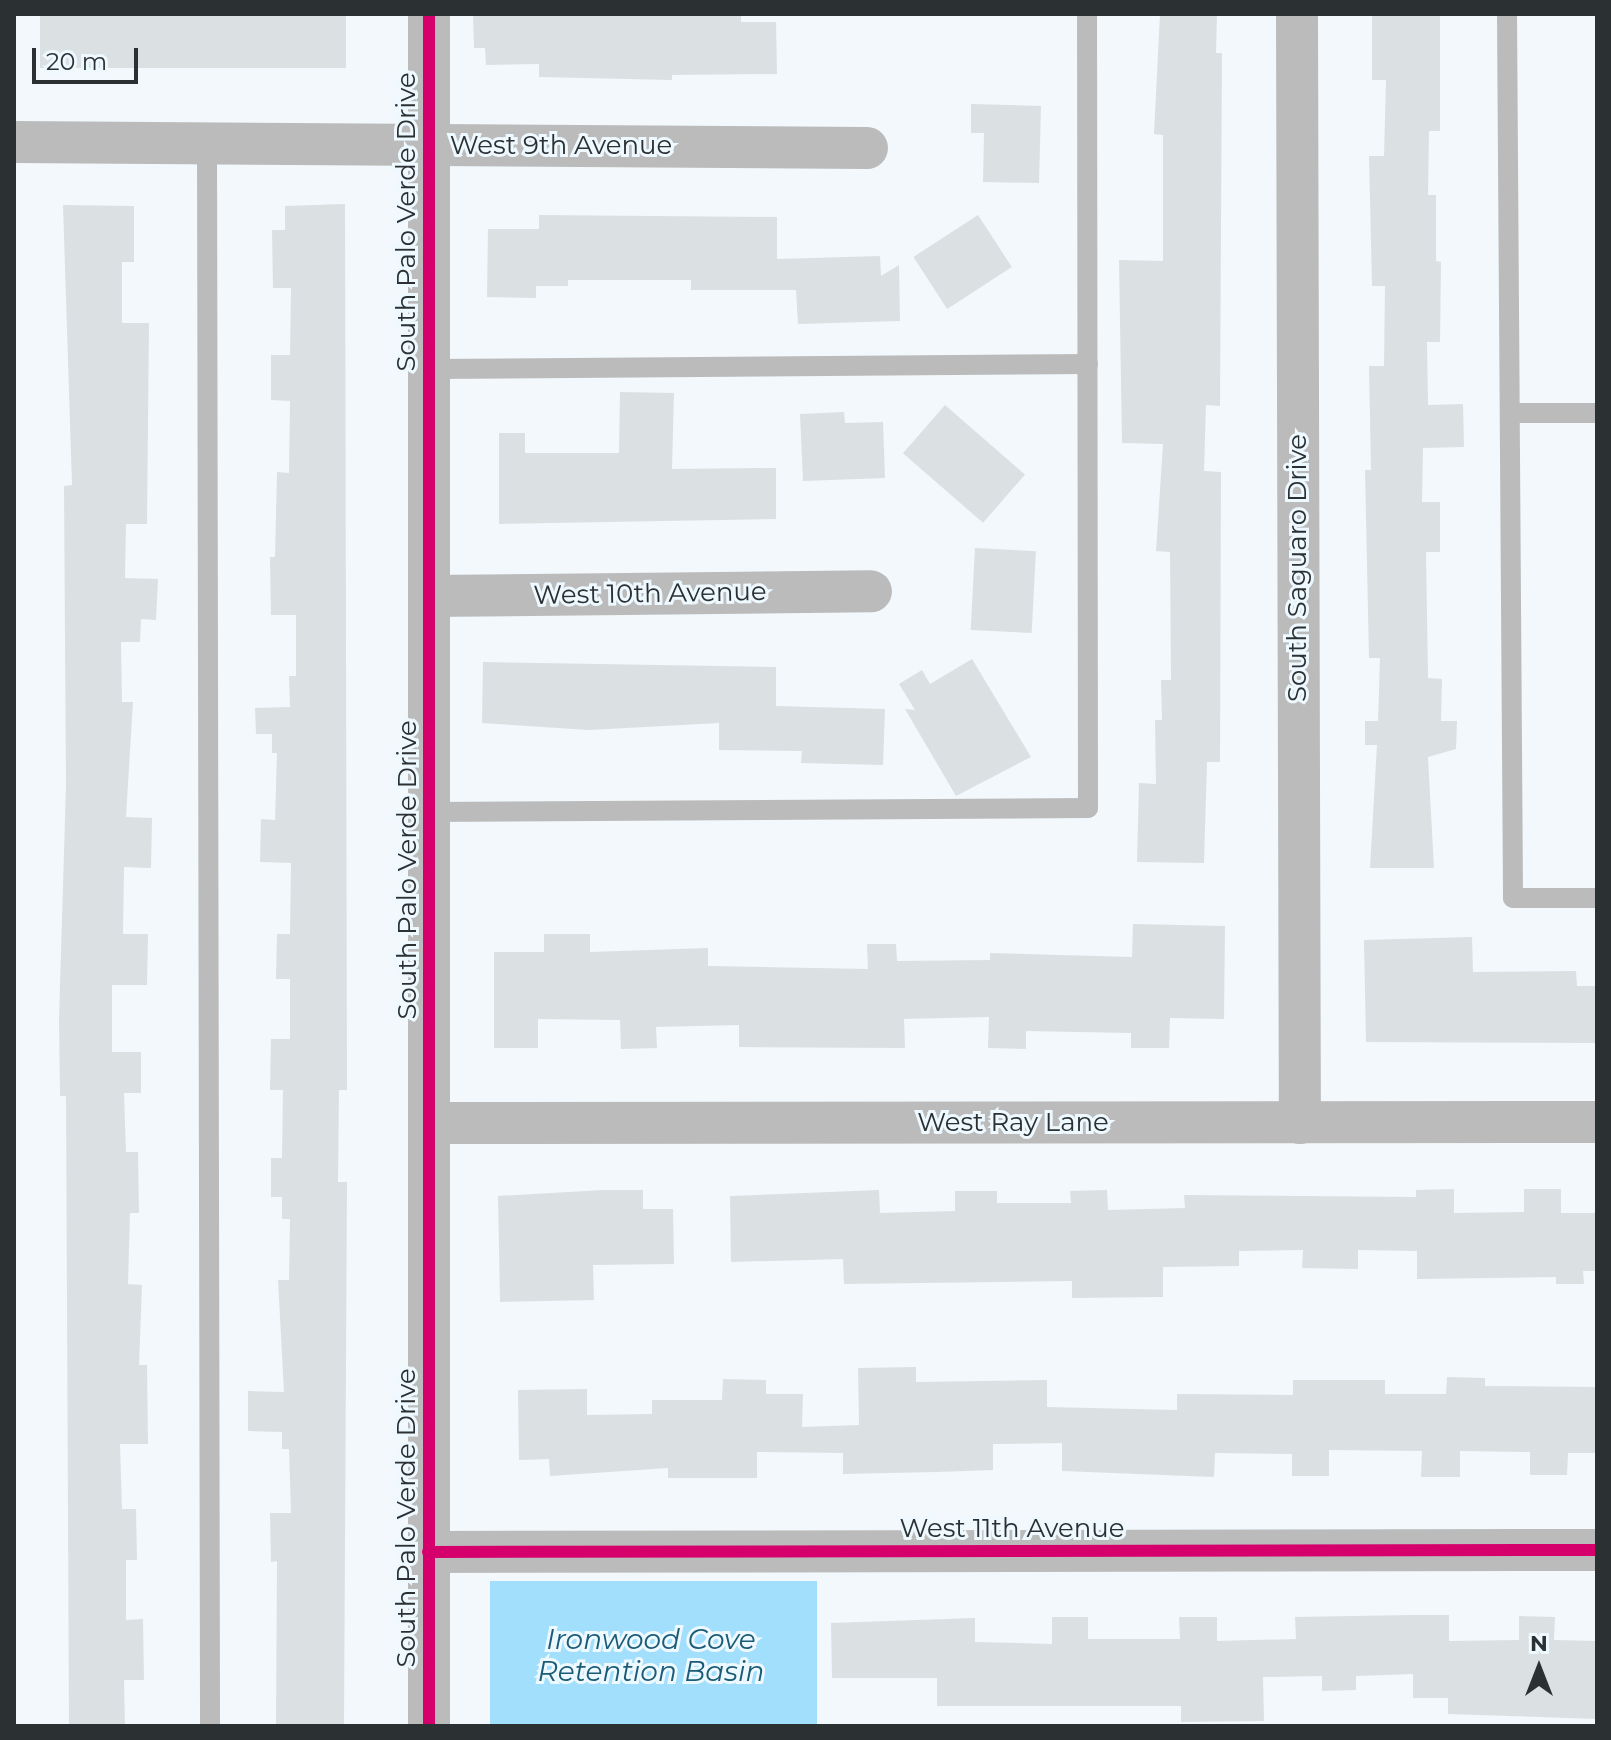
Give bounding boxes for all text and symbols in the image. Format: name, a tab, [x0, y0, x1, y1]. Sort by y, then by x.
scale bar	[36, 32, 142, 82]
text: 20 m	[46, 47, 107, 76]
street label: South Palo Verde Drive	[391, 72, 423, 372]
street label: West 9th Avenue	[450, 130, 672, 162]
street label: South Saguaro Drive	[1282, 434, 1314, 702]
street label: West 10th Avenue	[533, 576, 767, 612]
street label: South Palo Verde Drive	[392, 720, 424, 1020]
street label: West Ray Lane	[917, 1107, 1109, 1139]
street label: South Palo Verde Drive	[391, 1368, 423, 1668]
street label: West 11th Avenue	[899, 1513, 1125, 1545]
water label: Ironwood Cove Retention Basin	[538, 1622, 764, 1688]
north arrow	[1499, 1628, 1579, 1708]
text: N	[1530, 1630, 1548, 1657]

